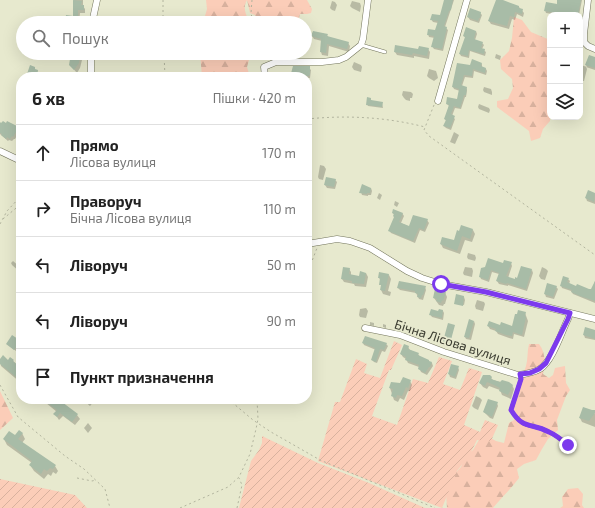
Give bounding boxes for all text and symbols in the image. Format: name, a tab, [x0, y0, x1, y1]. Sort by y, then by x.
map controls	[547, 12, 583, 120]
button: +	[547, 12, 583, 48]
search box	[16, 16, 312, 60]
icon: search	[30, 27, 52, 49]
text: Пошук	[62, 29, 109, 47]
button: −	[547, 48, 583, 84]
button: layers	[547, 84, 583, 120]
text: 6 хв	[32, 88, 65, 108]
text: Пішки · 420 m	[213, 90, 296, 106]
text: Прямо	[70, 136, 119, 154]
icon: ahead	[32, 142, 54, 164]
text: 170 m	[262, 145, 296, 161]
text: Лісова вулиця	[70, 154, 156, 170]
text: Праворуч	[70, 192, 141, 210]
icon: right	[32, 198, 54, 220]
text: 110 m	[264, 201, 296, 217]
text: Бічна Лісова вулиця	[70, 210, 192, 226]
icon: left	[32, 254, 54, 276]
text: Ліворуч	[70, 256, 128, 274]
text: 50 m	[267, 257, 296, 273]
route start	[432, 275, 450, 293]
icon: left	[32, 310, 54, 332]
text: Ліворуч	[70, 312, 128, 330]
text: 90 m	[266, 313, 296, 329]
street label: Бічна Лісова вулиця	[393, 316, 513, 368]
icon: arrive	[32, 366, 54, 388]
text: Пункт призначення	[70, 368, 214, 386]
route end	[559, 436, 577, 454]

